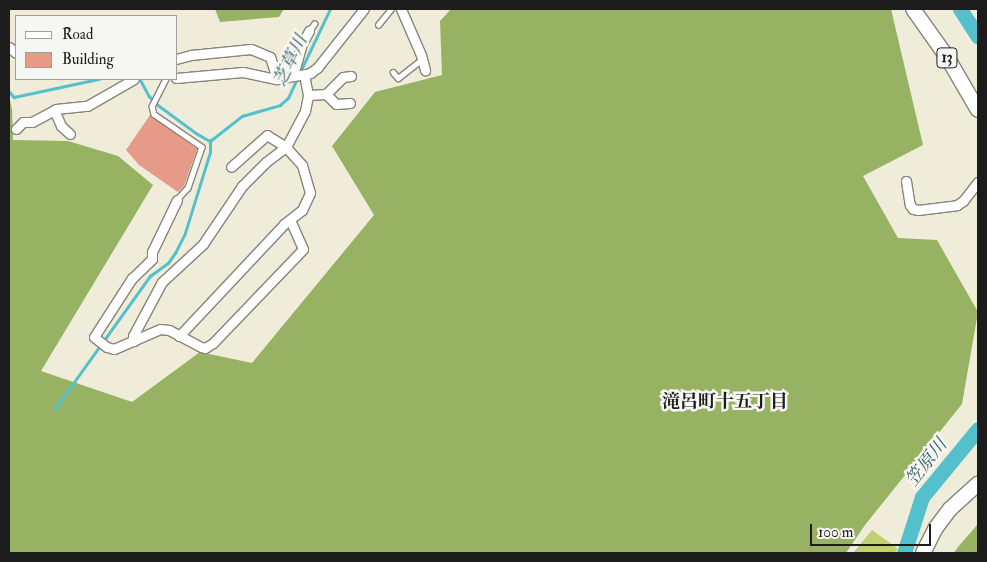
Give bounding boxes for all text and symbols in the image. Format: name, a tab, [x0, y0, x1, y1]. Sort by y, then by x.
legend	[15, 15, 178, 80]
text: Road	[62, 25, 93, 44]
water label: 芝草川	[269, 32, 313, 90]
road number: 13	[936, 46, 958, 70]
text: Building	[62, 50, 114, 69]
district label: 滝呂町十五丁目	[662, 391, 788, 413]
water label: 笠原川	[902, 435, 952, 491]
scale bar	[812, 514, 933, 546]
text: 100 m	[818, 523, 853, 542]

